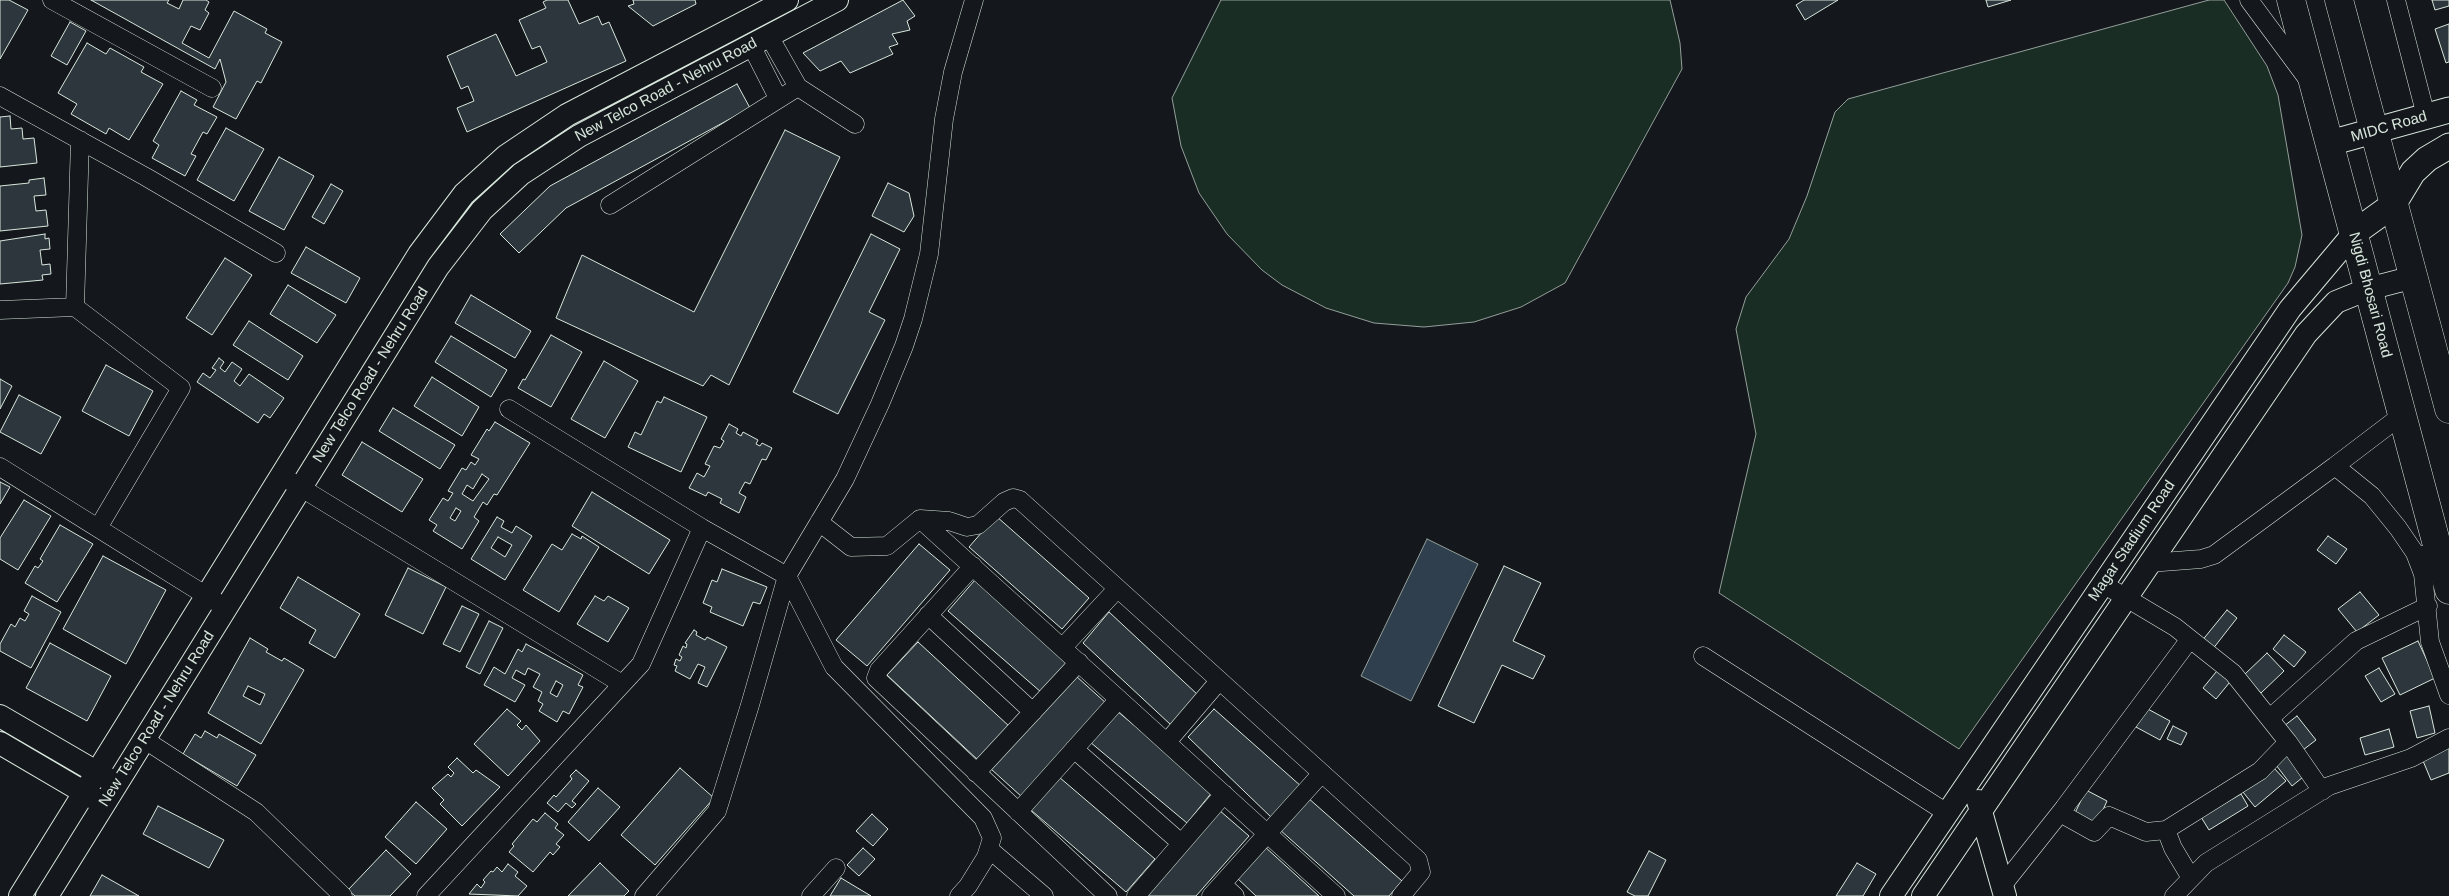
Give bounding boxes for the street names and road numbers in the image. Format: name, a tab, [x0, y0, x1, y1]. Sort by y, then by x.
street label: New Telco Road - Nehru Road	[572, 34, 760, 146]
street label: MIDC Road	[2349, 108, 2429, 146]
street label: Nigdi Bhosari Road	[2345, 230, 2395, 360]
street label: New Telco Road - Nehru Road	[309, 284, 433, 466]
street label: Magar Stadium Road	[2085, 477, 2179, 605]
street label: New Telco Road - Nehru Road	[95, 628, 219, 810]

